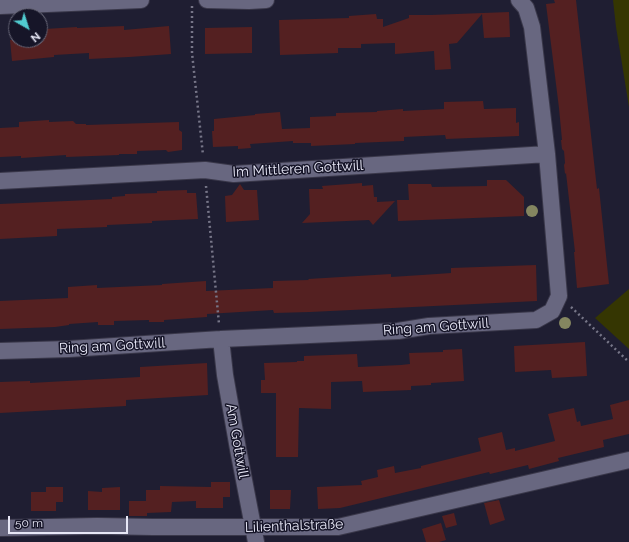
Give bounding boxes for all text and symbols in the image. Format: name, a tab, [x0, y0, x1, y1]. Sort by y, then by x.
north arrow	[8, 8, 48, 48]
text: N	[28, 29, 43, 45]
street label: Im Mittleren Gottwill	[232, 157, 364, 181]
street label: Ring am Gottwill	[382, 315, 490, 339]
street label: Ring am Gottwill	[59, 335, 165, 357]
street label: Am Gottwill	[222, 402, 252, 480]
scale bar	[10, 508, 130, 534]
text: 50 m	[15, 516, 43, 530]
street label: Lilienthalstraße	[244, 516, 344, 536]

